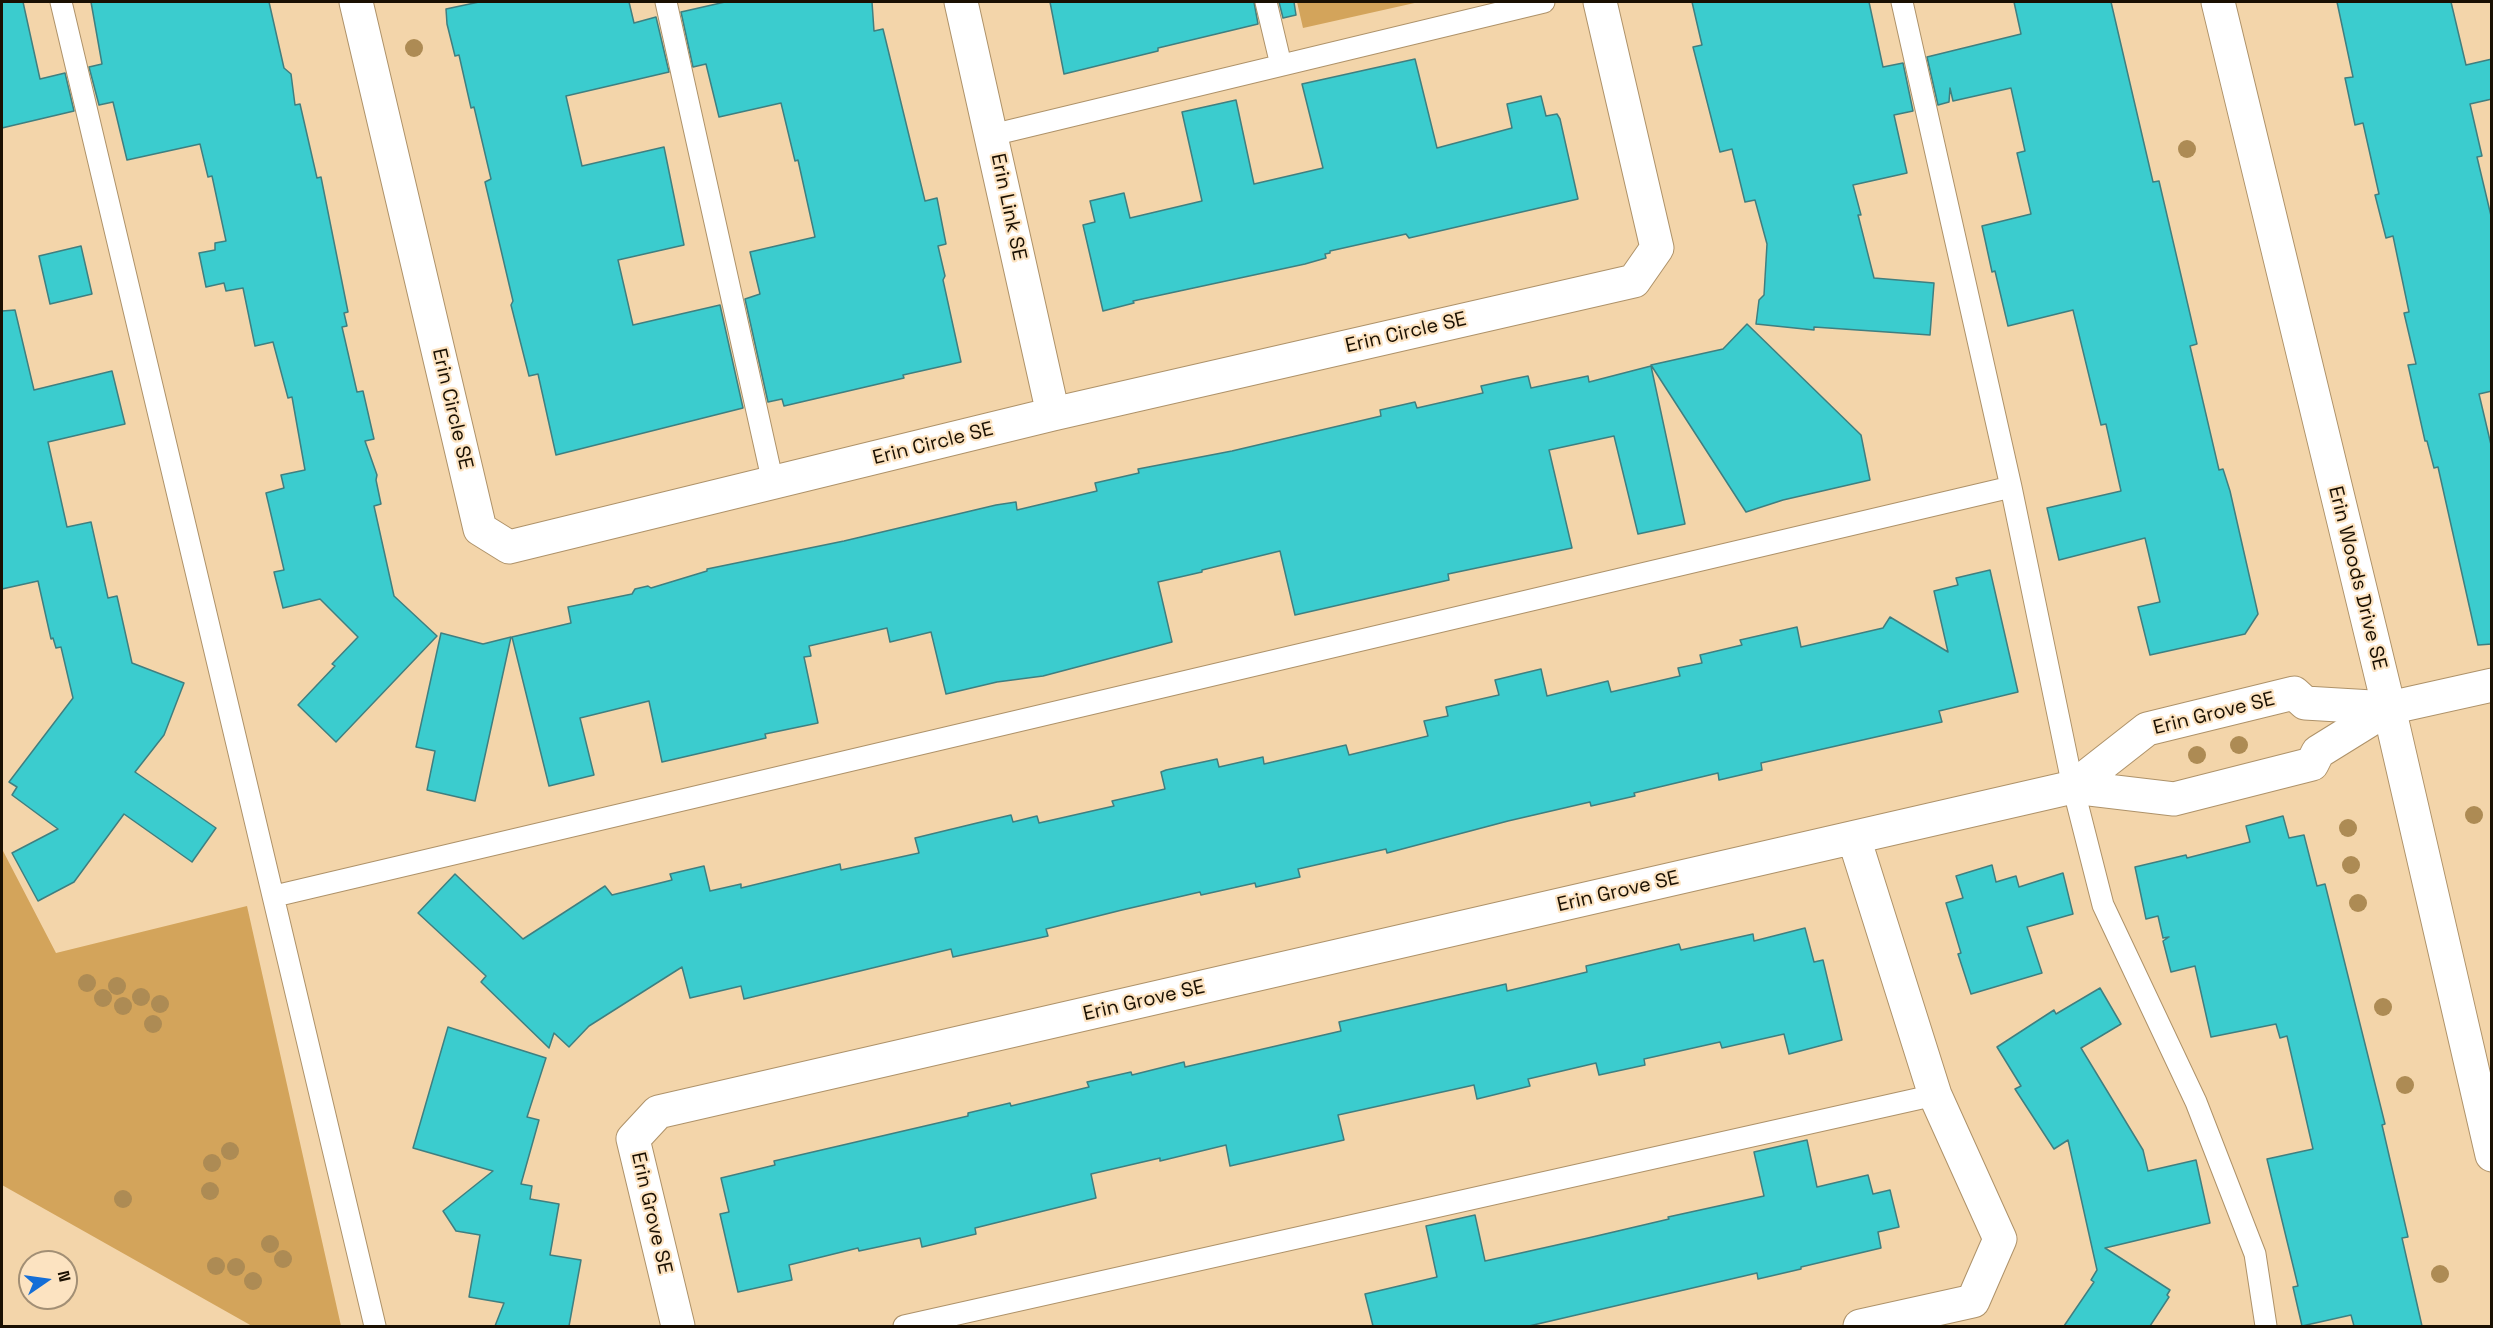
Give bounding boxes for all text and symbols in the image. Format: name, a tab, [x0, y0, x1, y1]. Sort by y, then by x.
street label: Erin Link SE	[985, 151, 1031, 263]
street label: Erin Circle SE	[1343, 307, 1469, 359]
street label: Erin Circle SE	[426, 346, 478, 472]
street label: Erin Circle SE	[870, 417, 996, 471]
street label: Erin Woods Drive SE	[2323, 484, 2391, 672]
street label: Erin Grove SE	[2151, 687, 2277, 741]
street label: Erin Grove SE	[1555, 866, 1681, 918]
street label: Erin Grove SE	[1081, 975, 1207, 1027]
street label: Erin Grove SE	[625, 1150, 677, 1276]
north arrow	[18, 1250, 78, 1310]
text: N	[53, 1269, 76, 1284]

